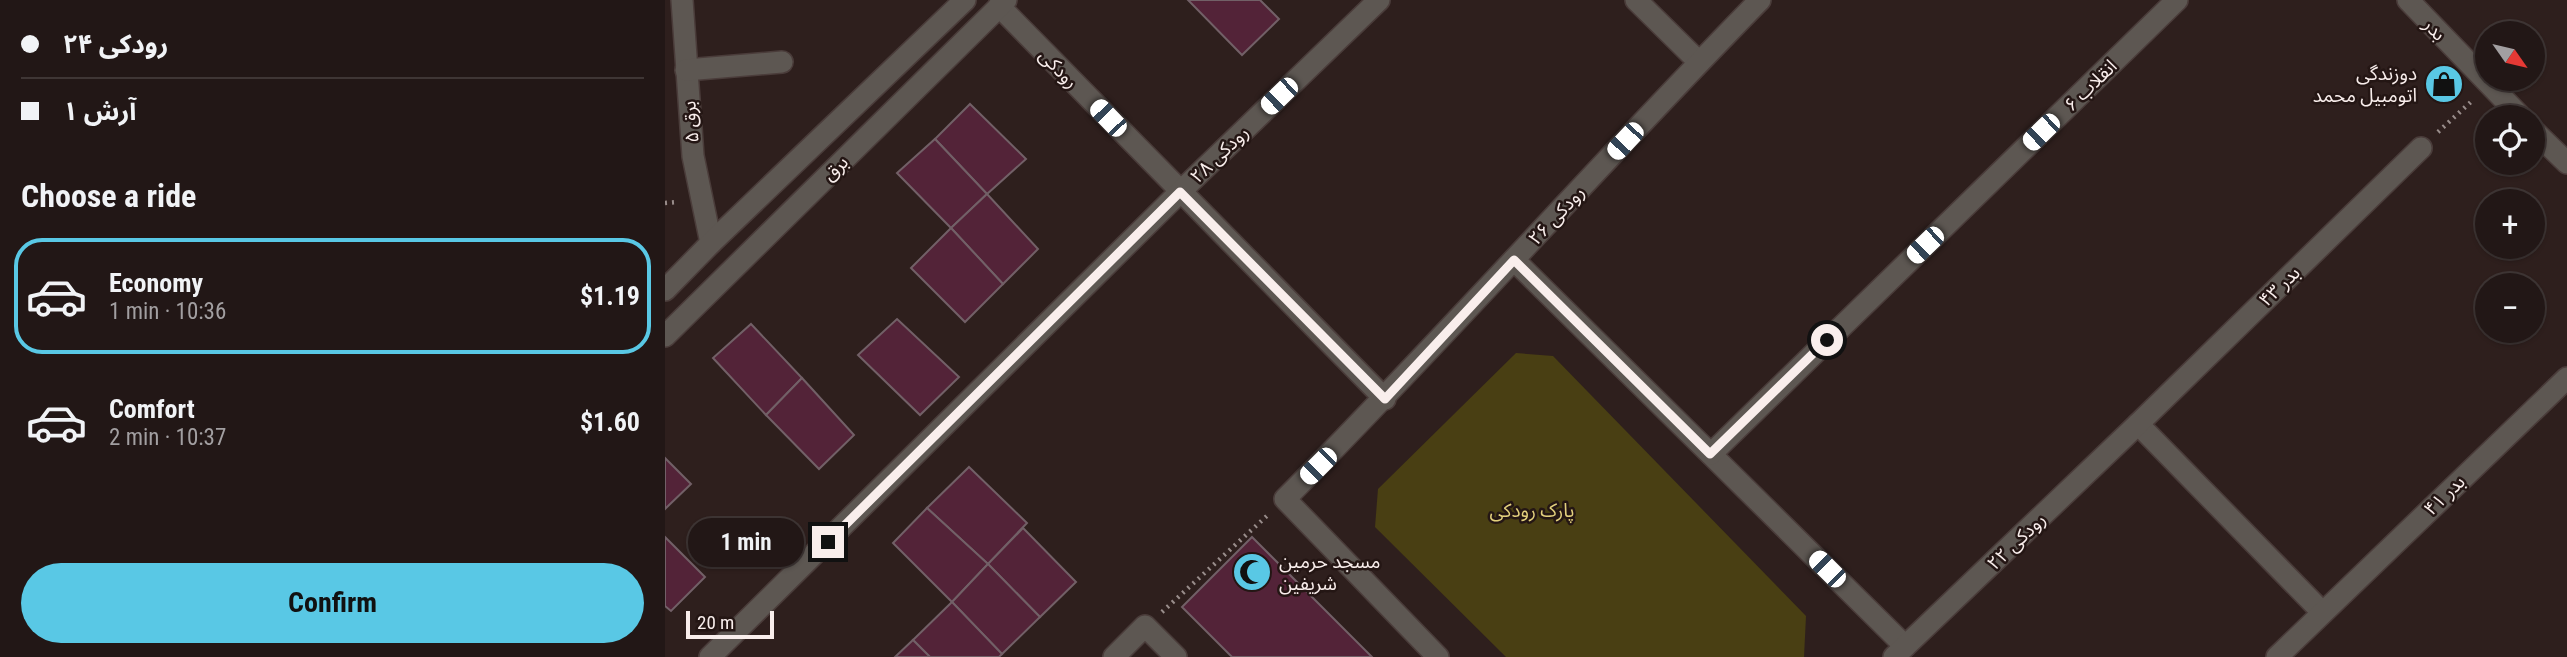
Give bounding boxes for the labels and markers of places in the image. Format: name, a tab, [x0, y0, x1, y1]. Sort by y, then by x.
place label: دوزندگی اتومبیل محمد	[2313, 62, 2417, 107]
shop icon: دوزندگی اتومبیل محمد	[2423, 63, 2465, 105]
place label: مسجد حرمین شریفین	[1279, 550, 1381, 595]
mosque icon: مسجد حرمین شریفین	[1231, 551, 1273, 593]

